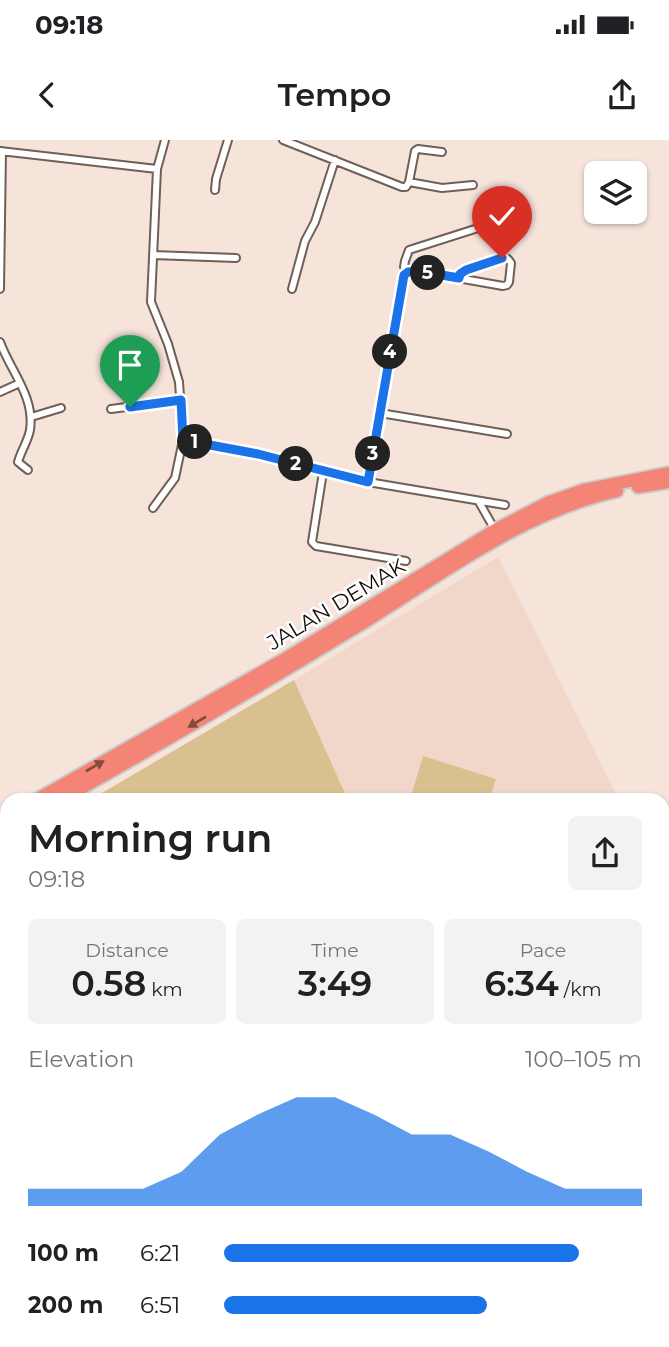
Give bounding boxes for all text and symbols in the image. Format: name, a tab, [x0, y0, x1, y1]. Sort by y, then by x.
text: 09:18	[35, 9, 103, 41]
text: Tempo	[278, 75, 391, 114]
icon: back	[28, 76, 66, 114]
icon: share	[603, 76, 641, 114]
map controls	[584, 161, 647, 224]
button: layers	[584, 161, 647, 224]
pin	[472, 186, 532, 258]
icon: check	[483, 197, 521, 235]
pin: 5	[410, 256, 446, 290]
text: 5	[422, 261, 433, 284]
pin: 4	[372, 334, 408, 370]
pin	[100, 335, 160, 407]
text: 4	[383, 340, 396, 363]
icon: arrive	[111, 346, 149, 384]
pin: 1	[178, 424, 212, 460]
text: 1	[191, 430, 198, 453]
pin: 3	[356, 436, 390, 472]
text: 3	[367, 442, 378, 465]
pin: 2	[278, 446, 314, 482]
text: 2	[290, 452, 301, 475]
street label: JALAN DEMAK	[262, 553, 410, 656]
one-way arrow	[188, 716, 207, 729]
one-way arrow	[86, 760, 105, 772]
text: Morning run	[28, 815, 272, 862]
button: share	[568, 816, 642, 890]
text: 09:18	[28, 865, 85, 893]
text: Distance	[85, 939, 169, 962]
text: Time	[311, 939, 359, 962]
text: Pace	[520, 939, 566, 962]
text: 0.58	[71, 962, 146, 1005]
text: 3:49	[298, 962, 372, 1005]
text: 6:34	[484, 962, 559, 1005]
text: km	[146, 978, 183, 1001]
text: /km	[559, 978, 602, 1001]
text: Elevation	[28, 1045, 134, 1073]
text: 100–105 m	[525, 1045, 642, 1073]
text: 100 m	[28, 1239, 99, 1267]
text: 6:21	[140, 1239, 180, 1267]
text: 200 m	[28, 1291, 103, 1319]
text: 6:51	[140, 1291, 180, 1319]

